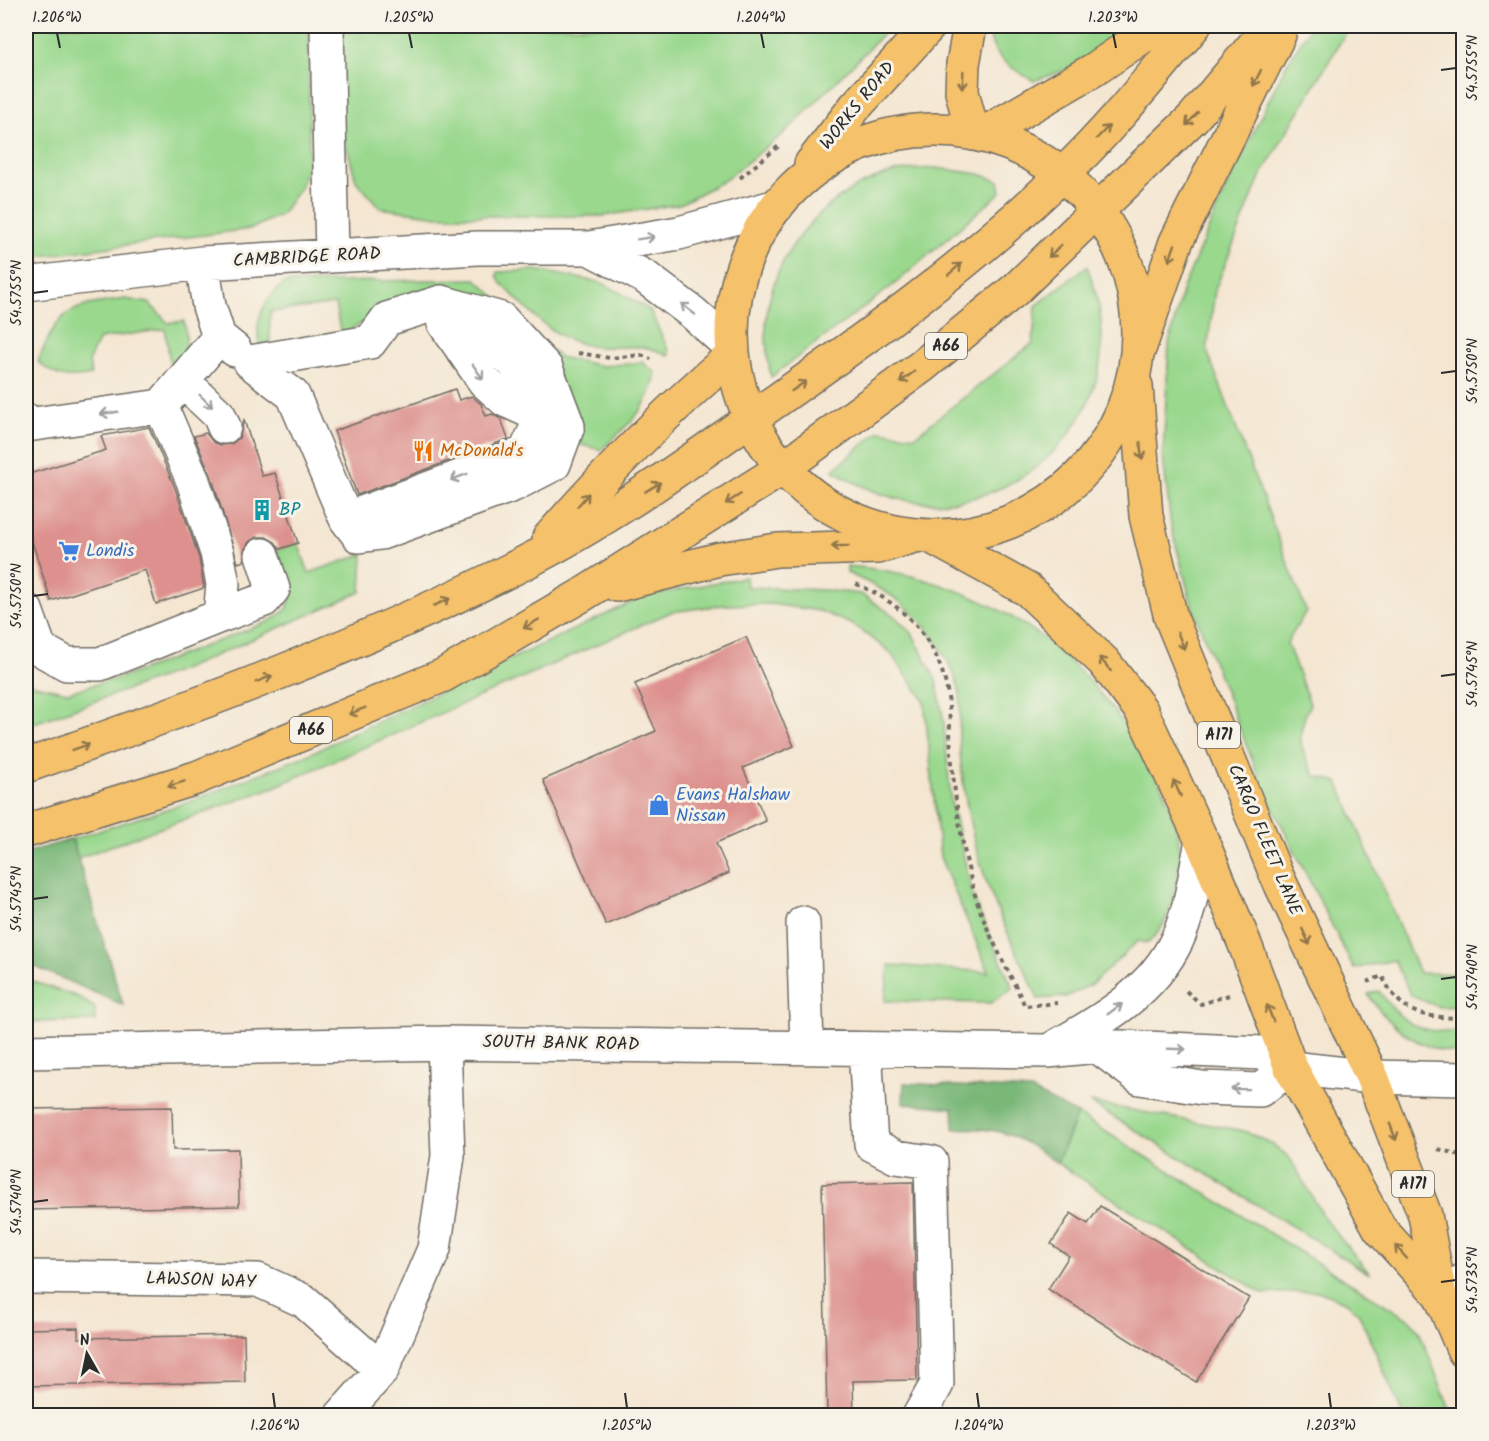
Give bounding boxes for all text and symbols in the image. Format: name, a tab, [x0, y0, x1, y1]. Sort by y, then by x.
text: 1.206°W	[32, 6, 82, 30]
text: 1.205°W	[384, 6, 434, 30]
text: 1.204°W	[736, 6, 786, 30]
text: 1.203°W	[1088, 6, 1138, 30]
text: 54.5755°N	[1461, 35, 1485, 101]
street label: WORKS ROAD	[813, 55, 903, 157]
one-way arrow	[957, 69, 968, 89]
one-way arrow	[1251, 69, 1263, 87]
one-way arrow	[1185, 111, 1199, 126]
one-way arrow	[1096, 125, 1110, 140]
one-way arrow	[636, 233, 656, 244]
street label: CAMBRIDGE ROAD	[232, 240, 382, 276]
one-way arrow	[1166, 243, 1177, 262]
one-way arrow	[1048, 244, 1063, 258]
text: 54.5755°N	[5, 260, 29, 326]
one-way arrow	[947, 262, 962, 276]
one-way arrow	[680, 303, 696, 316]
road number: A66	[925, 333, 967, 359]
text: 54.5750°N	[1461, 338, 1485, 404]
one-way arrow	[472, 363, 484, 379]
one-way arrow	[900, 371, 916, 384]
one-way arrow	[790, 380, 807, 392]
one-way arrow	[199, 394, 214, 409]
one-way arrow	[100, 408, 119, 419]
place label: McDonald's	[440, 437, 524, 466]
restaurant icon: McDonald's	[411, 439, 435, 463]
one-way arrow	[1136, 441, 1147, 461]
one-way arrow	[450, 473, 468, 484]
one-way arrow	[644, 480, 661, 492]
one-way arrow	[576, 492, 589, 508]
one-way arrow	[725, 493, 742, 505]
place label: BP	[279, 496, 301, 525]
building icon: BP	[250, 498, 274, 522]
place label: Londis	[86, 537, 135, 566]
supermarket icon: Londis	[57, 539, 81, 563]
one-way arrow	[831, 541, 851, 552]
text: 54.5750°N	[5, 563, 29, 629]
one-way arrow	[433, 595, 451, 607]
one-way arrow	[523, 619, 540, 631]
one-way arrow	[1176, 632, 1187, 650]
text: 54.5745°N	[1461, 641, 1485, 707]
one-way arrow	[1099, 656, 1112, 672]
one-way arrow	[254, 673, 272, 684]
one-way arrow	[349, 706, 367, 717]
road number: A66	[290, 717, 332, 743]
road number: A171	[1198, 722, 1240, 748]
one-way arrow	[71, 740, 90, 751]
street label: CARGO FLEET LANE	[1219, 760, 1309, 921]
one-way arrow	[167, 779, 186, 790]
one-way arrow	[1171, 780, 1182, 798]
place label: Evans Halshaw Nissan	[676, 781, 791, 831]
shop icon: Evans Halshaw Nissan	[647, 793, 671, 817]
text: 54.5745°N	[5, 866, 29, 932]
one-way arrow	[1301, 927, 1313, 945]
text: 54.5740°N	[1461, 944, 1485, 1010]
one-way arrow	[1106, 1003, 1122, 1015]
one-way arrow	[1264, 1004, 1275, 1023]
street label: SOUTH BANK ROAD	[482, 1028, 640, 1060]
one-way arrow	[1166, 1044, 1186, 1055]
one-way arrow	[1230, 1083, 1250, 1095]
one-way arrow	[1388, 1122, 1399, 1141]
text: 54.5740°N	[5, 1169, 29, 1235]
road number: A171	[1392, 1171, 1434, 1197]
one-way arrow	[1394, 1245, 1408, 1260]
text: 54.5735°N	[1461, 1247, 1485, 1313]
street label: LAWSON WAY	[145, 1265, 257, 1297]
north arrow	[57, 1324, 117, 1384]
text: N	[78, 1328, 92, 1354]
text: 1.206°W	[250, 1414, 300, 1438]
text: 1.205°W	[602, 1414, 652, 1438]
text: 1.204°W	[954, 1414, 1004, 1438]
text: 1.203°W	[1306, 1414, 1356, 1438]

